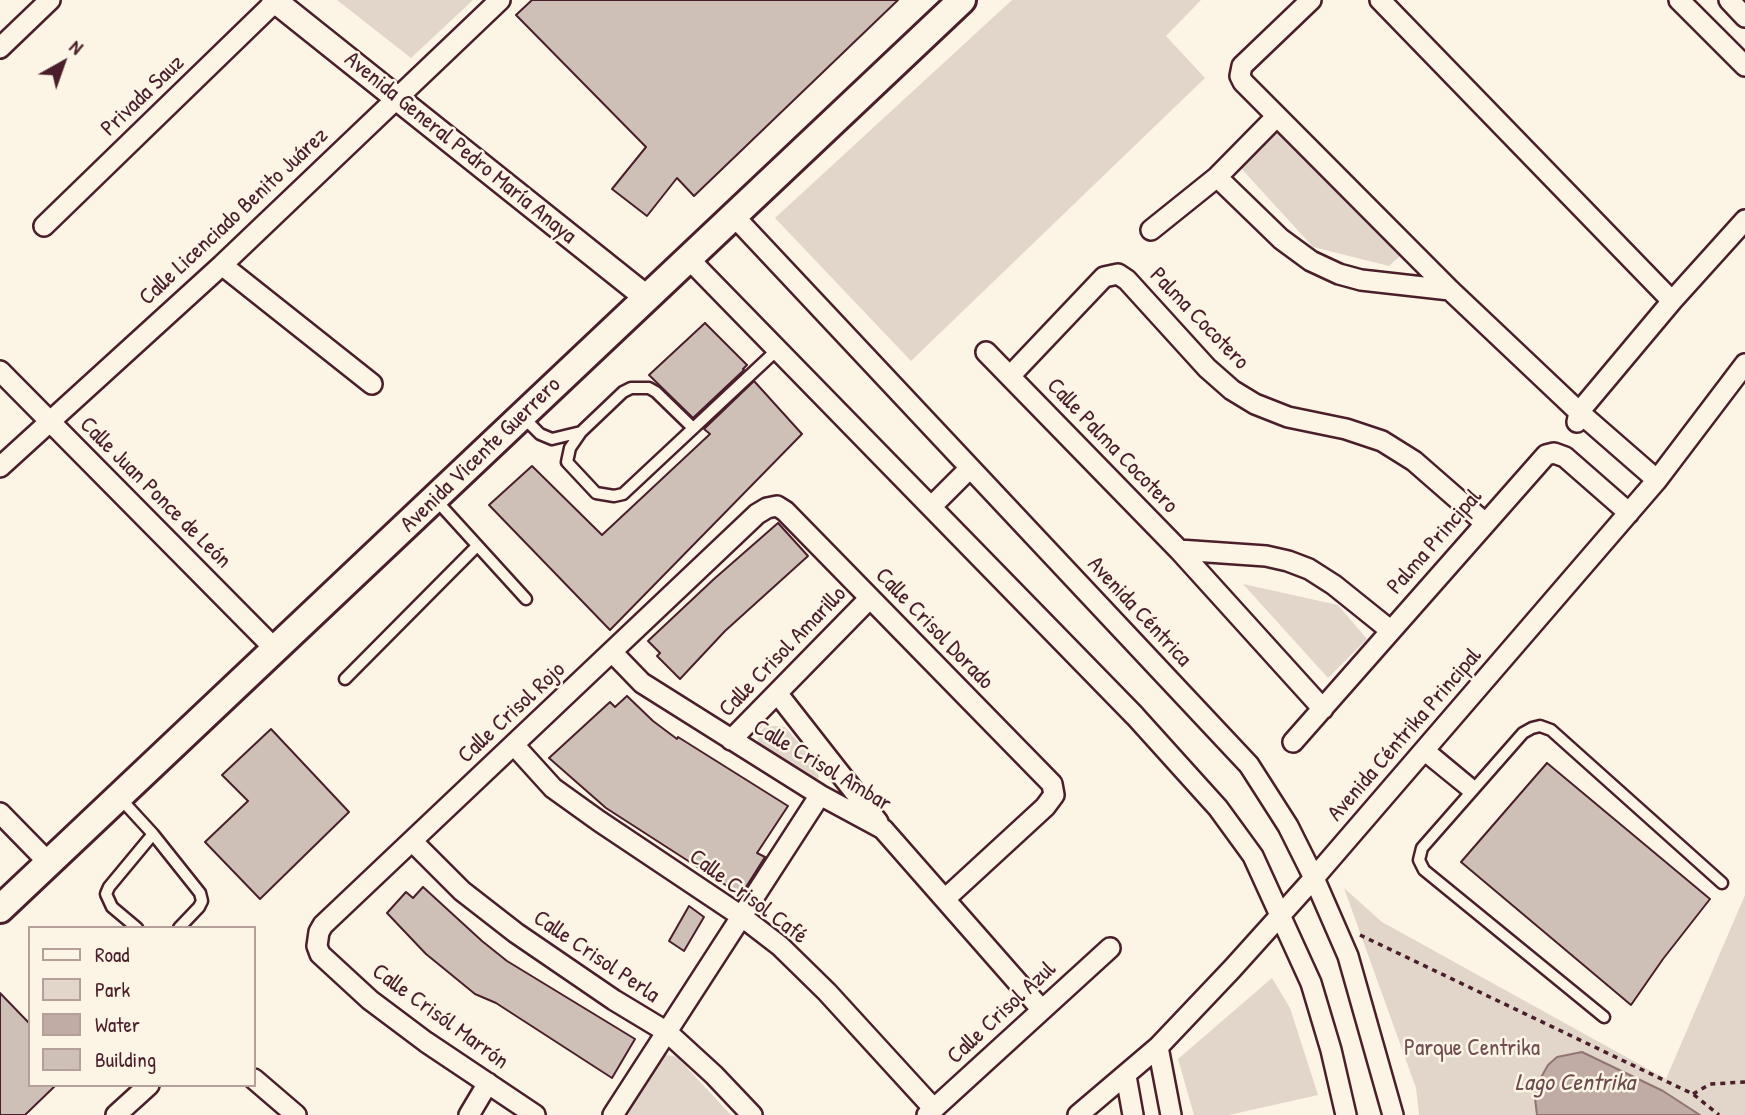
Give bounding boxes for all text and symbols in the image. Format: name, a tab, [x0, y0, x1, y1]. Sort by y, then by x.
north arrow	[28, 28, 98, 98]
text: N	[64, 34, 89, 60]
street label: Avenida General Pedro María Anaya	[338, 46, 582, 250]
street label: Privada Sauz	[96, 50, 190, 142]
street label: Calle Licenciado Benito Juárez	[134, 122, 334, 312]
street label: Palma Cocotero	[1143, 262, 1255, 376]
street label: Avenida Vicente Guerrero	[395, 372, 567, 538]
street label: Calle Palma Cocotero	[1040, 373, 1184, 519]
street label: Calle Juan Ponce de León	[73, 411, 237, 575]
street label: Palma Principal	[1382, 484, 1488, 600]
street label: Avenida Céntrica	[1081, 551, 1197, 673]
street label: Calle Crisol Dorado	[869, 562, 999, 696]
street label: Calle Crisol Amarillo	[714, 581, 852, 723]
street label: Avenida Céntrika Principal	[1322, 643, 1488, 827]
street label: Calle Crisol Rojo	[453, 656, 571, 770]
street label: Calle Crisol Ambar	[748, 714, 896, 818]
street label: Calle Crisol Café	[683, 844, 813, 950]
street label: Calle Crisol Perla	[528, 905, 664, 1009]
legend	[28, 926, 256, 1087]
text: Road	[95, 940, 129, 969]
street label: Calle Crisol Azul	[942, 956, 1062, 1070]
street label: Calle Crisól Marrón	[366, 958, 514, 1076]
text: Park	[95, 975, 130, 1004]
text: Water	[95, 1010, 140, 1039]
park label: Parque Centrika	[1404, 1035, 1540, 1063]
text: Building	[95, 1045, 156, 1074]
water label: Lago Centrika	[1515, 1070, 1635, 1098]

